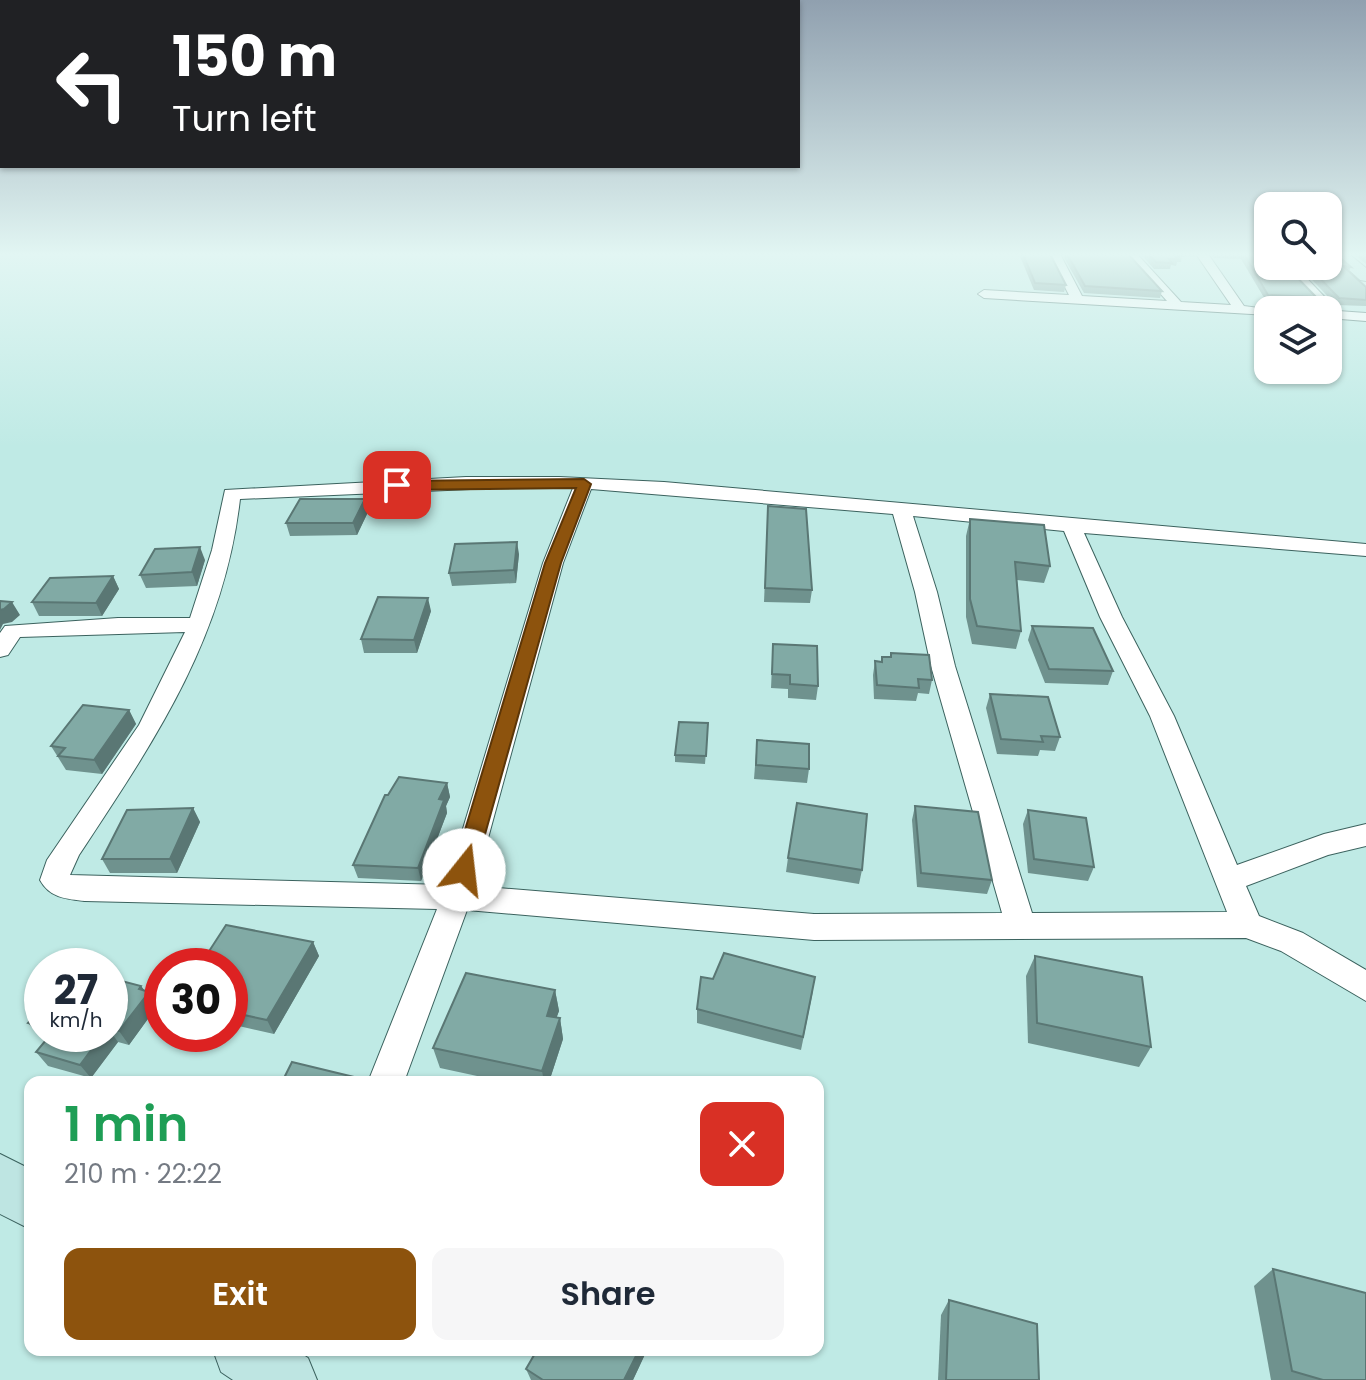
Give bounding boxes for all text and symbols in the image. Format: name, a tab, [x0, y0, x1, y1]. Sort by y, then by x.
text: 150 m	[172, 17, 337, 96]
icon: left	[40, 32, 144, 136]
text: Turn left	[172, 93, 317, 144]
map controls	[1254, 192, 1342, 384]
button: search	[1254, 192, 1342, 280]
button: layers	[1254, 296, 1342, 384]
pin	[363, 451, 431, 519]
icon: arrive	[375, 463, 419, 507]
position arrow	[422, 828, 506, 912]
speed limit sign: 30	[144, 948, 248, 1052]
text: 27	[54, 962, 98, 1018]
text: km/h	[49, 1006, 103, 1034]
text: 1 min	[64, 1091, 188, 1158]
button: close	[700, 1102, 784, 1186]
text: 210 m · 22:22	[64, 1156, 222, 1192]
button: Exit	[64, 1248, 416, 1340]
button: Share	[432, 1248, 784, 1340]

